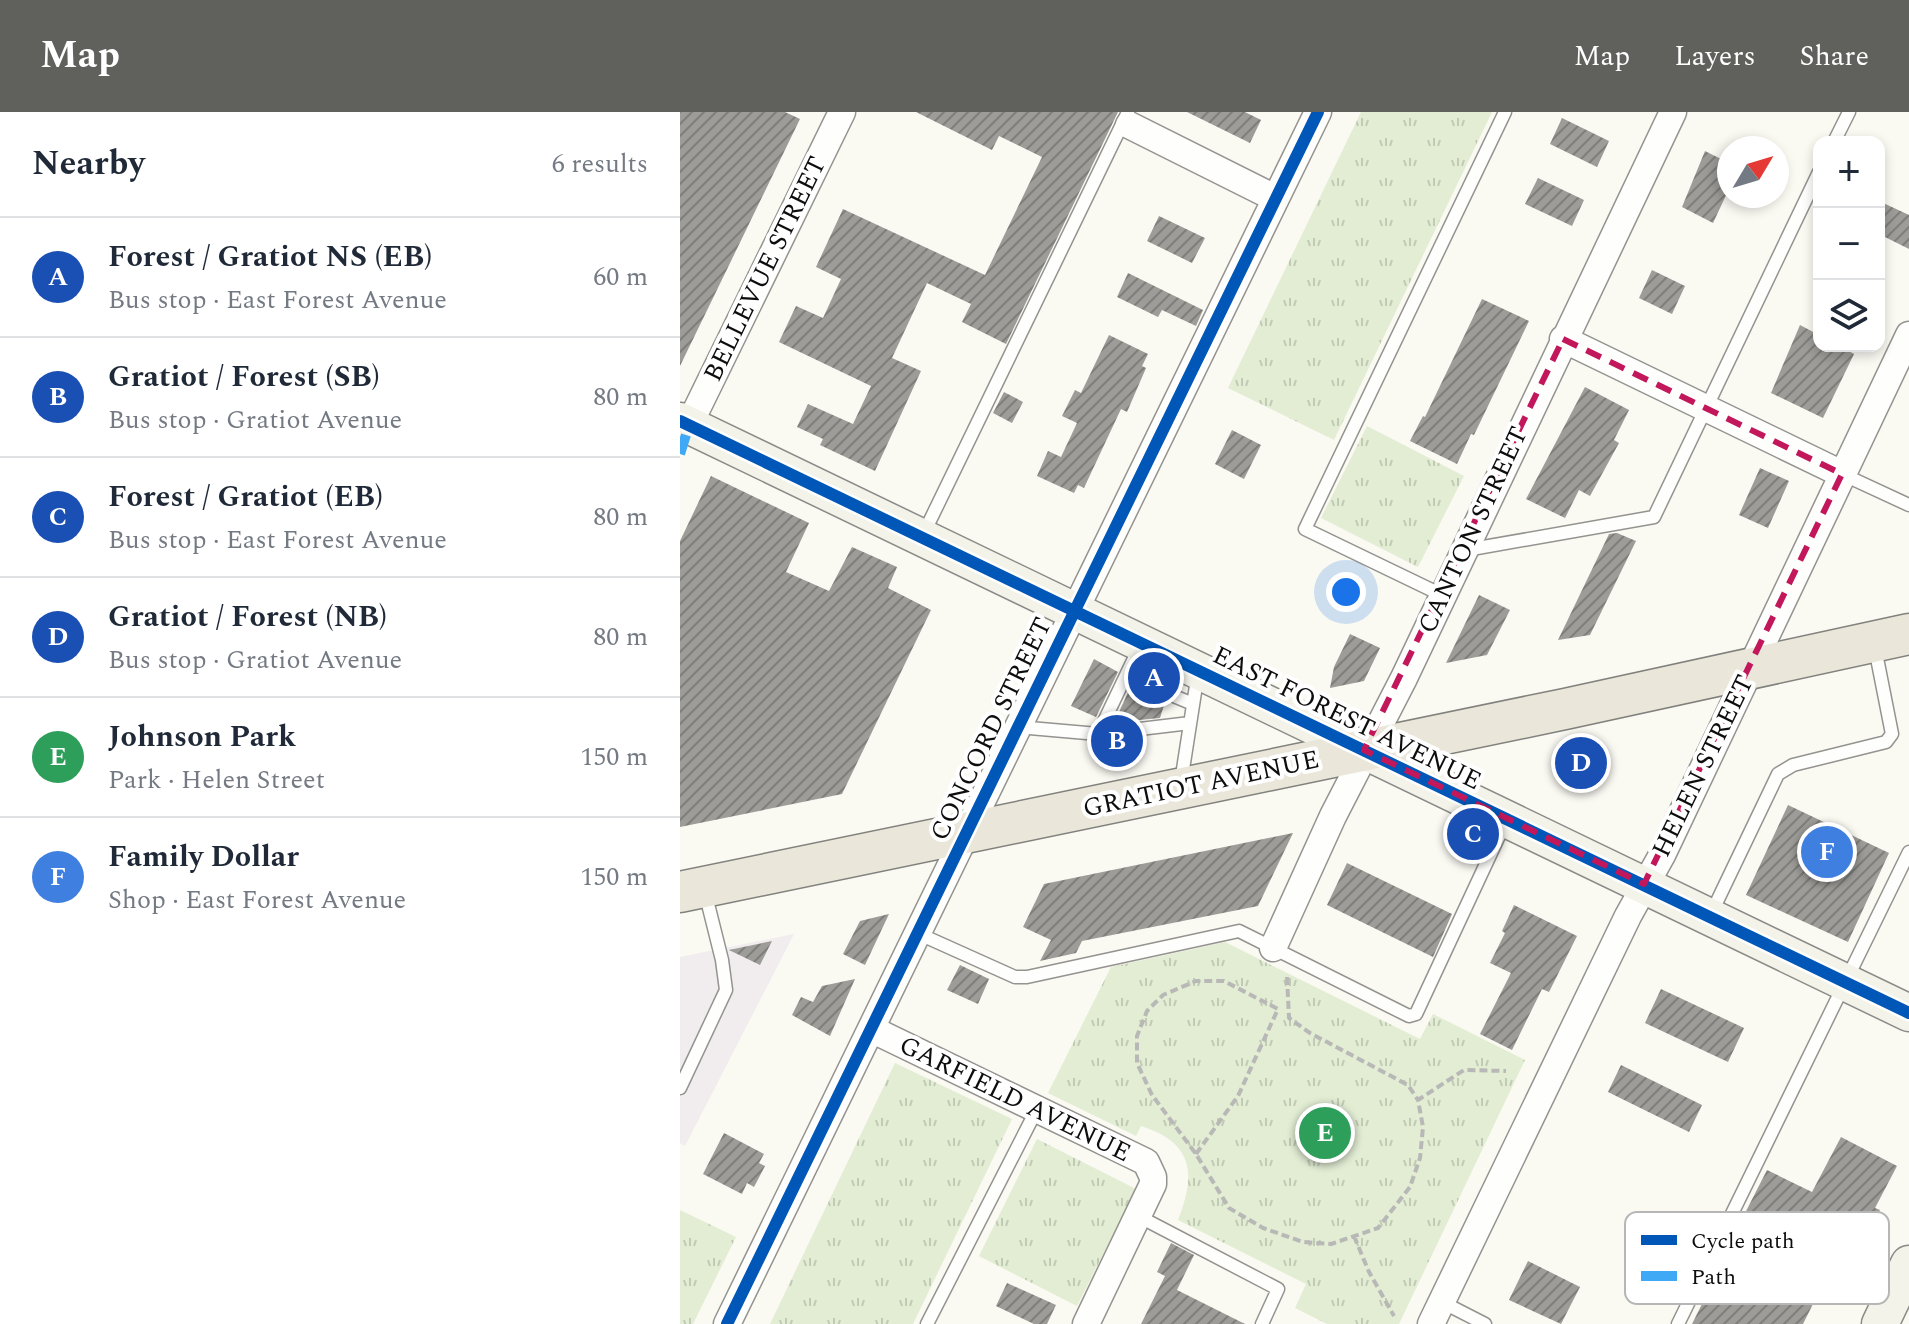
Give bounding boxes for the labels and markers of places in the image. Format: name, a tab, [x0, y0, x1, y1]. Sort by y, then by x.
pin: A	[1128, 648, 1180, 708]
pin: B	[1091, 711, 1143, 771]
pin: D	[1555, 733, 1607, 793]
pin: C	[1447, 804, 1499, 864]
pin: F	[1801, 822, 1853, 882]
pin: E	[1299, 1103, 1351, 1163]

